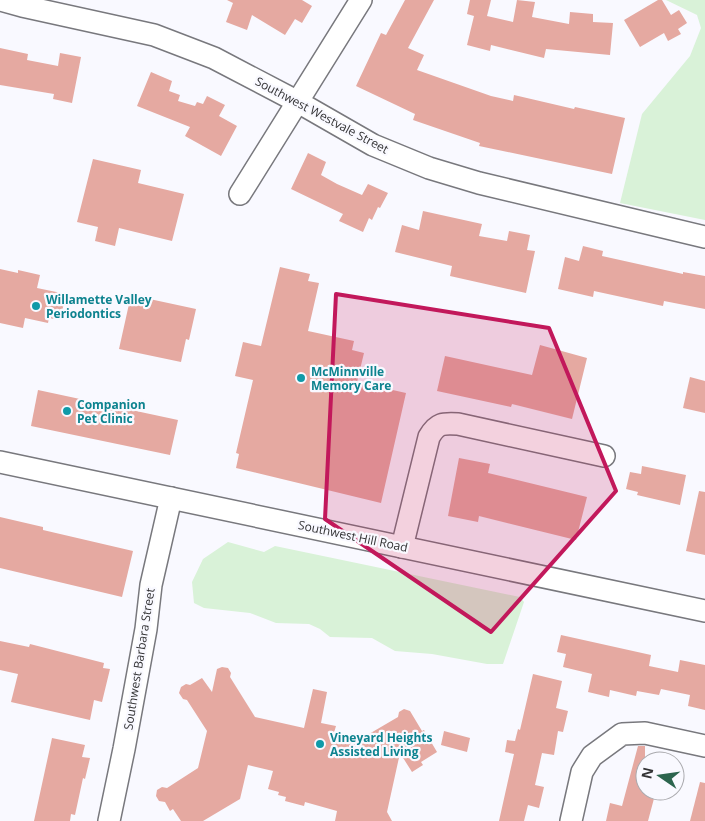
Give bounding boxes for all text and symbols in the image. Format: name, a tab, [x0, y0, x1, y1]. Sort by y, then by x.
street label: Southwest Westvale Street	[252, 73, 392, 157]
place label: Willamette Valley Periodontics	[46, 291, 152, 322]
marker: Willamette Valley Periodontics	[30, 300, 42, 312]
place label: McMinnville Memory Care	[311, 363, 391, 394]
marker: McMinnville Memory Care	[295, 372, 307, 384]
place label: Companion Pet Clinic	[77, 396, 146, 427]
marker: Companion Pet Clinic	[61, 405, 73, 417]
street label: Southwest Hill Road	[297, 516, 409, 556]
street label: Southwest Barbara Street	[119, 587, 159, 731]
place label: Vineyard Heights Assisted Living	[330, 729, 432, 760]
marker: Vineyard Heights Assisted Living	[314, 738, 326, 750]
north arrow	[635, 751, 685, 801]
text: N	[636, 765, 657, 781]

